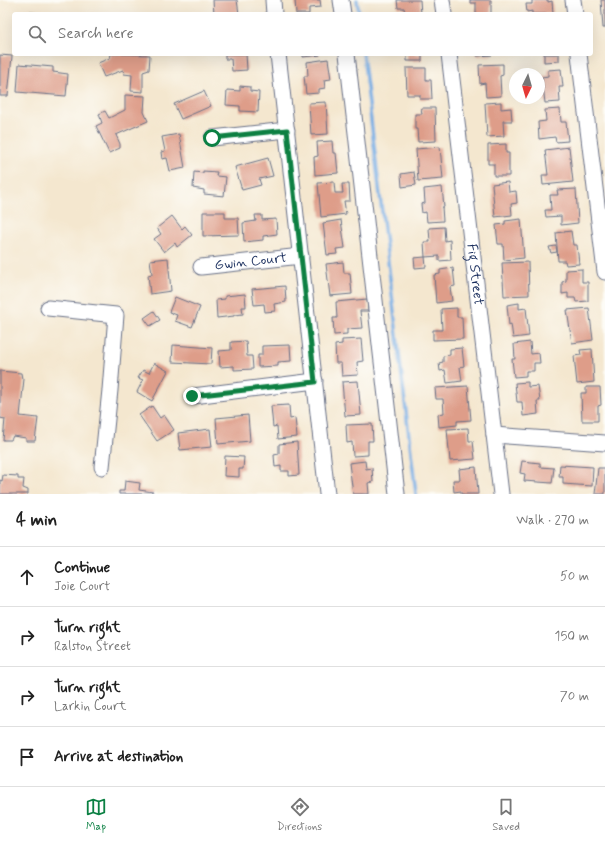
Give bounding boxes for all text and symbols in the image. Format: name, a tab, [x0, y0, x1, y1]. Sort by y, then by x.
search box	[12, 12, 593, 56]
icon: search	[26, 23, 48, 45]
text: Search here	[58, 24, 134, 44]
north arrow	[509, 68, 545, 104]
route start	[203, 129, 221, 147]
street label: Fig Street	[462, 243, 488, 307]
street label: Gwin Court	[214, 249, 288, 274]
route end	[183, 387, 201, 405]
text: 4 min	[16, 509, 57, 531]
text: Walk · 270 m	[516, 512, 589, 529]
text: Continue	[54, 558, 110, 578]
icon: ahead	[16, 566, 38, 588]
text: 50 m	[560, 568, 589, 585]
text: Joie Court	[54, 578, 110, 595]
text: Turn right	[54, 618, 121, 638]
icon: right	[16, 626, 38, 648]
text: 150 m	[555, 628, 589, 645]
text: Ralston Street	[54, 638, 131, 655]
text: Turn right	[54, 678, 121, 698]
icon: right	[16, 686, 38, 708]
text: 70 m	[560, 688, 589, 705]
text: Larkin Court	[54, 698, 126, 715]
icon: arrive	[16, 746, 38, 768]
text: Arrive at destination	[54, 747, 183, 767]
tab: Map	[85, 796, 107, 834]
tab: Directions	[277, 796, 322, 834]
tab: Saved	[492, 796, 520, 834]

